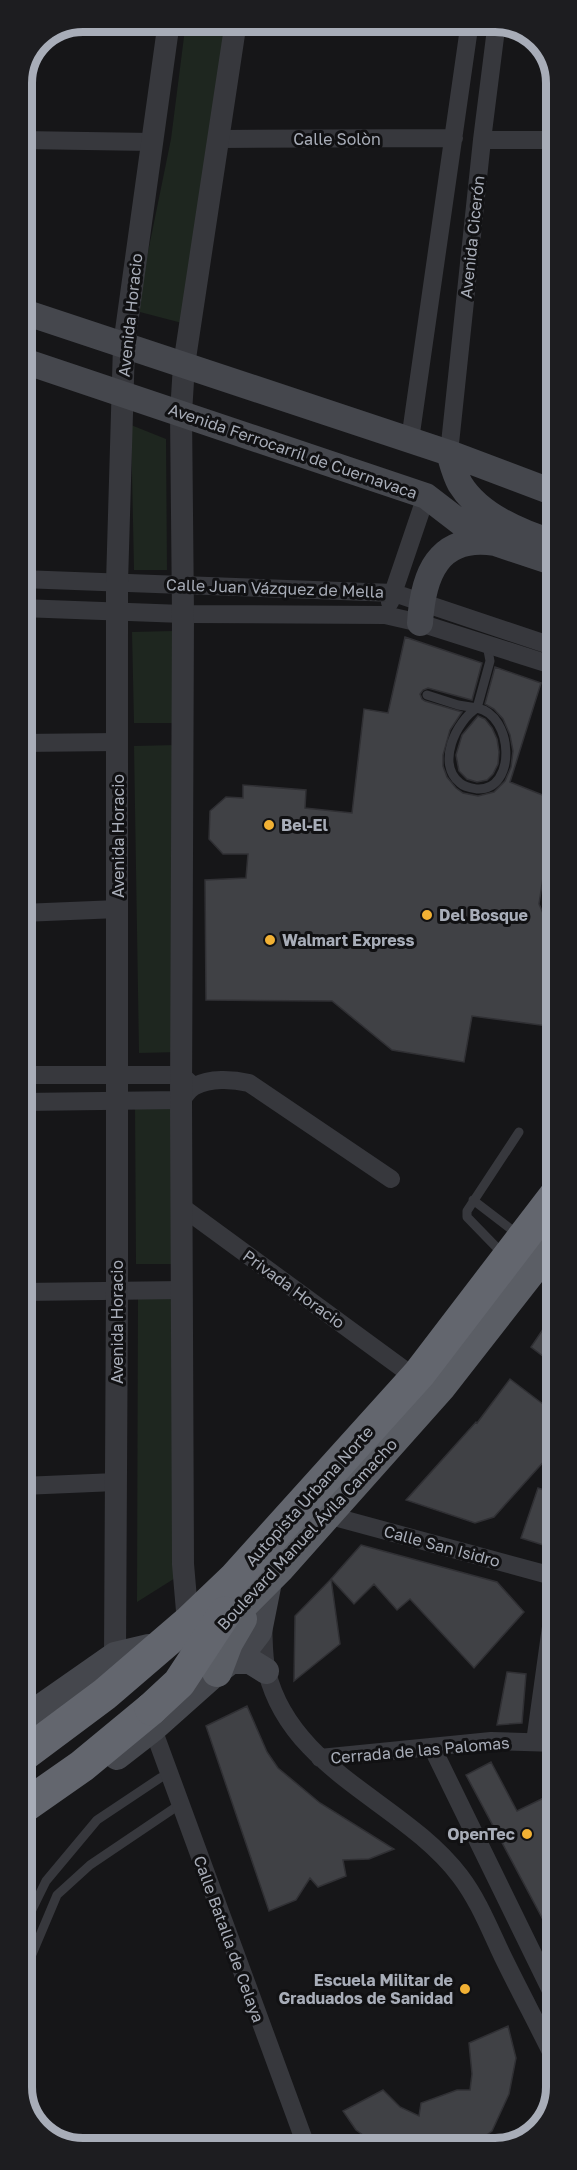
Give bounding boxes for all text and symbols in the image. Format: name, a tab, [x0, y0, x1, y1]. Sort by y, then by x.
street label: Calle Solòn	[293, 129, 381, 149]
street label: Avenida Cicerón	[456, 175, 488, 299]
street label: Avenida Horacio	[114, 252, 146, 378]
street label: Avenida Ferrocarril de Cuernavaca	[166, 399, 420, 503]
street label: Calle Juan Vázquez de Mella	[166, 574, 384, 602]
street label: Avenida Horacio	[108, 774, 128, 898]
place label: Bel-El	[281, 815, 329, 835]
marker: Bel-El	[262, 818, 276, 832]
place label: Del Bosque	[439, 905, 528, 925]
marker: Del Bosque	[420, 908, 434, 922]
place label: Walmart Express	[282, 930, 415, 950]
marker: Walmart Express	[263, 933, 277, 947]
street label: Privada Horacio	[239, 1245, 349, 1333]
street label: Avenida Horacio	[107, 1260, 127, 1384]
street label: Autopista Urbana Norte	[241, 1422, 377, 1570]
street label: Boulevard Manuel Ávila Camacho	[213, 1434, 401, 1634]
street label: Calle San Isidro	[382, 1521, 502, 1571]
street label: Cerrada de las Palomas	[330, 1732, 510, 1768]
place label: OpenTec	[447, 1824, 515, 1844]
marker: OpenTec	[520, 1827, 534, 1841]
street label: Calle Batalla de Celaya	[189, 1853, 269, 2025]
place label: Escuela Militar de Graduados de Sanidad	[279, 1970, 453, 2008]
marker: Escuela Militar de Graduados de Sanidad	[458, 1982, 472, 1996]

